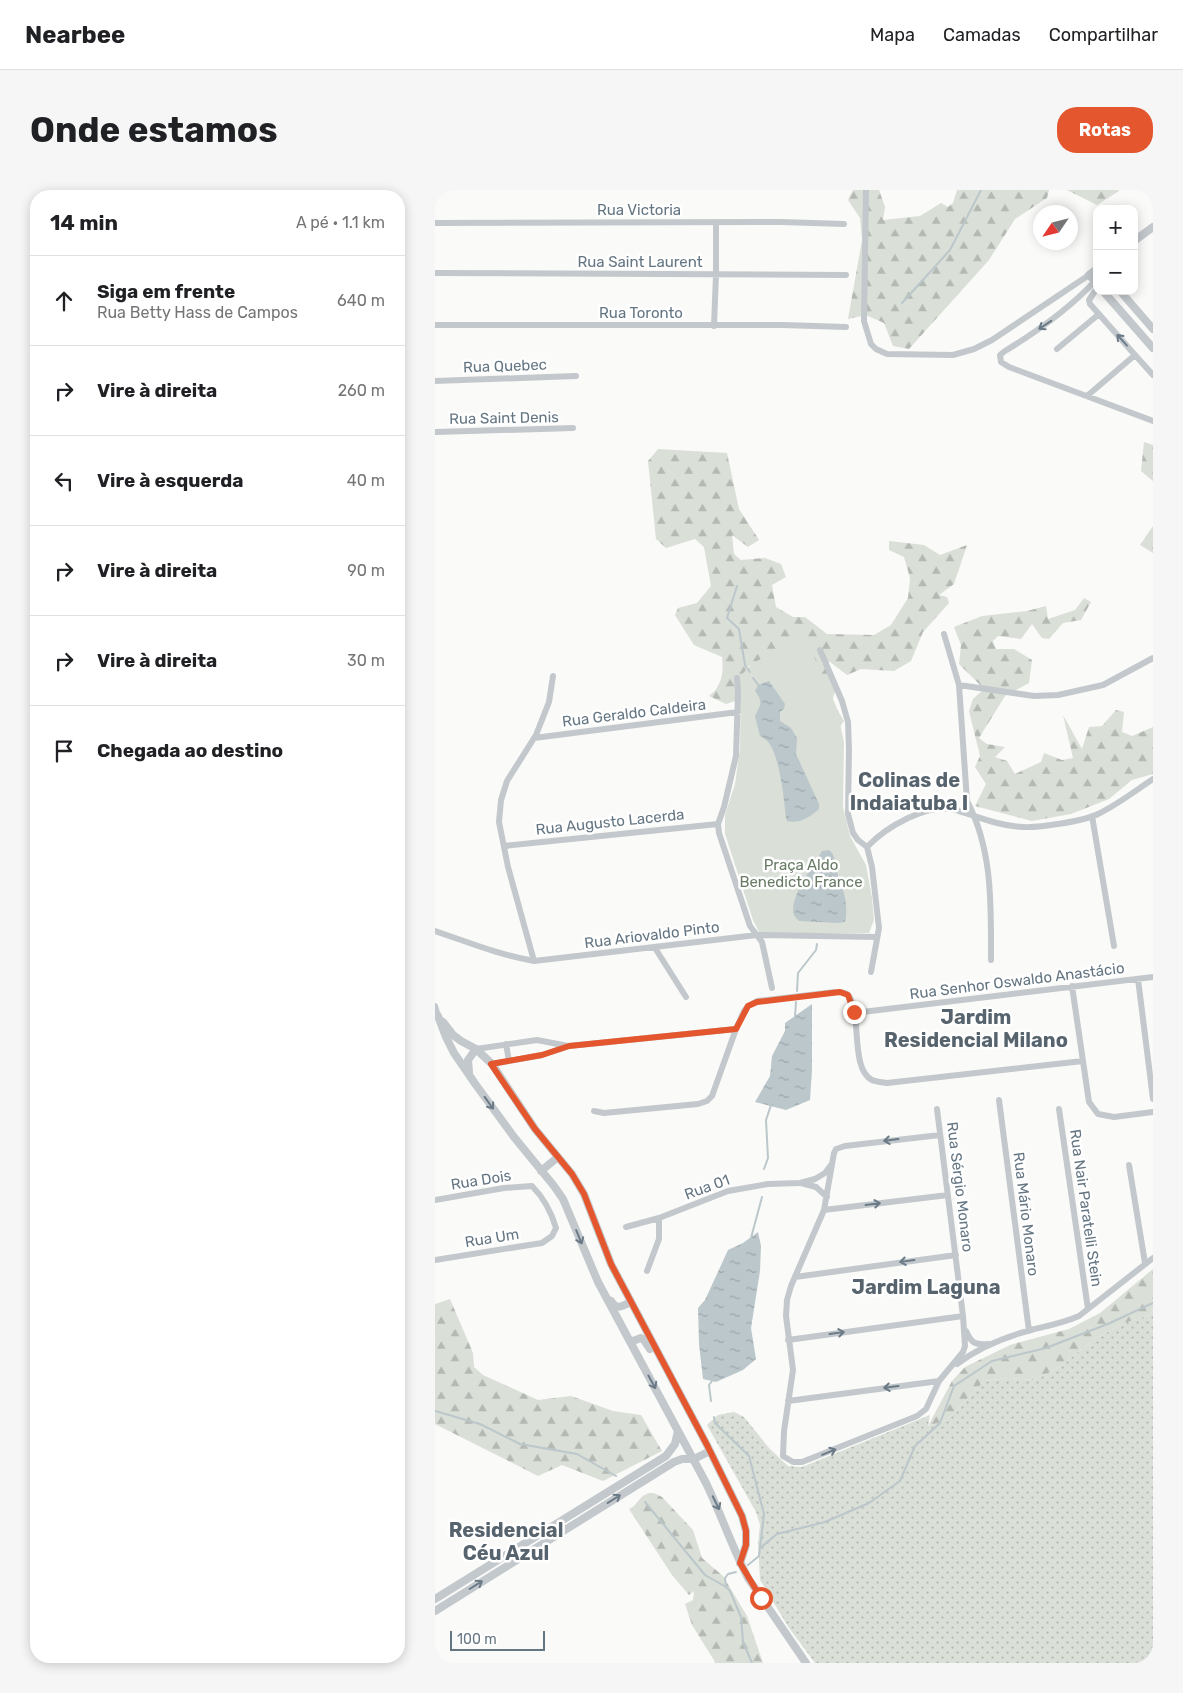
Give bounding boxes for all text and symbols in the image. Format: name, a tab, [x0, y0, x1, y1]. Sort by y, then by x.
text: Nearbee	[25, 21, 125, 49]
text: Mapa	[870, 24, 915, 46]
text: Camadas	[943, 24, 1021, 46]
text: Compartilhar	[1049, 24, 1158, 46]
button: Rotas	[1057, 107, 1153, 153]
text: Onde estamos	[30, 109, 278, 151]
street label: Rua Victoria	[597, 201, 681, 219]
north arrow	[1033, 205, 1078, 250]
map controls	[1093, 205, 1138, 295]
button: +	[1093, 205, 1138, 250]
text: 14 min	[50, 210, 118, 235]
text: A pé · 1.1 km	[296, 213, 385, 232]
button: −	[1093, 250, 1138, 295]
street label: Rua Saint Laurent	[577, 253, 703, 271]
text: Siga em frente	[97, 280, 235, 303]
icon: ahead	[50, 287, 78, 315]
text: 640 m	[337, 291, 385, 310]
text: Rua Betty Hass de Campos	[97, 303, 298, 322]
street label: Rua Toronto	[599, 304, 683, 322]
one-way arrow	[1038, 320, 1052, 330]
one-way arrow	[1116, 333, 1127, 346]
street label: Rua Quebec	[463, 356, 547, 376]
icon: right	[50, 377, 78, 405]
text: Vire à direita	[97, 379, 217, 402]
text: 260 m	[338, 381, 385, 400]
street label: Rua Saint Denis	[449, 408, 559, 428]
icon: left	[50, 467, 78, 495]
text: Vire à esquerda	[97, 469, 244, 492]
text: 40 m	[347, 471, 385, 490]
icon: right	[50, 557, 78, 585]
text: Vire à direita	[97, 559, 217, 582]
text: 90 m	[347, 561, 385, 580]
icon: right	[50, 647, 78, 675]
text: Vire à direita	[97, 649, 217, 672]
text: 30 m	[347, 651, 385, 670]
street label: Rua Geraldo Caldeira	[561, 695, 707, 731]
icon: arrive	[50, 737, 78, 765]
text: Chegada ao destino	[97, 739, 283, 762]
district label: Colinas de Indaiatuba I	[850, 768, 968, 815]
street label: Rua Augusto Lacerda	[535, 805, 685, 839]
park label: Praça Aldo Benedicto France	[739, 856, 863, 891]
street label: Rua Ariovaldo Pinto	[583, 918, 721, 952]
street label: Rua Senhor Oswaldo Anastácio	[909, 959, 1125, 1003]
route end	[843, 1001, 866, 1024]
district label: Jardim Residencial Milano	[884, 1005, 1068, 1052]
one-way arrow	[484, 1096, 494, 1110]
street label: Rua Sérgio Monaro	[943, 1121, 977, 1253]
street label: Rua Nair Paratelli Stein	[1066, 1128, 1106, 1288]
one-way arrow	[884, 1135, 900, 1145]
street label: Rua Mário Monaro	[1009, 1151, 1043, 1277]
street label: Rua Dois	[449, 1166, 513, 1194]
street label: Rua 01	[682, 1171, 732, 1203]
one-way arrow	[864, 1199, 880, 1209]
street label: Rua Um	[464, 1225, 520, 1251]
one-way arrow	[574, 1229, 584, 1244]
one-way arrow	[900, 1256, 916, 1266]
district label: Jardim Laguna	[852, 1275, 1001, 1299]
one-way arrow	[828, 1328, 844, 1338]
one-way arrow	[647, 1375, 657, 1389]
one-way arrow	[883, 1383, 899, 1393]
one-way arrow	[821, 1446, 836, 1456]
one-way arrow	[607, 1494, 621, 1504]
one-way arrow	[711, 1495, 721, 1510]
district label: Residencial Céu Azul	[449, 1518, 563, 1565]
one-way arrow	[469, 1579, 483, 1589]
route start	[750, 1587, 773, 1610]
scale bar	[450, 1628, 545, 1651]
text: 100 m	[457, 1631, 497, 1648]

